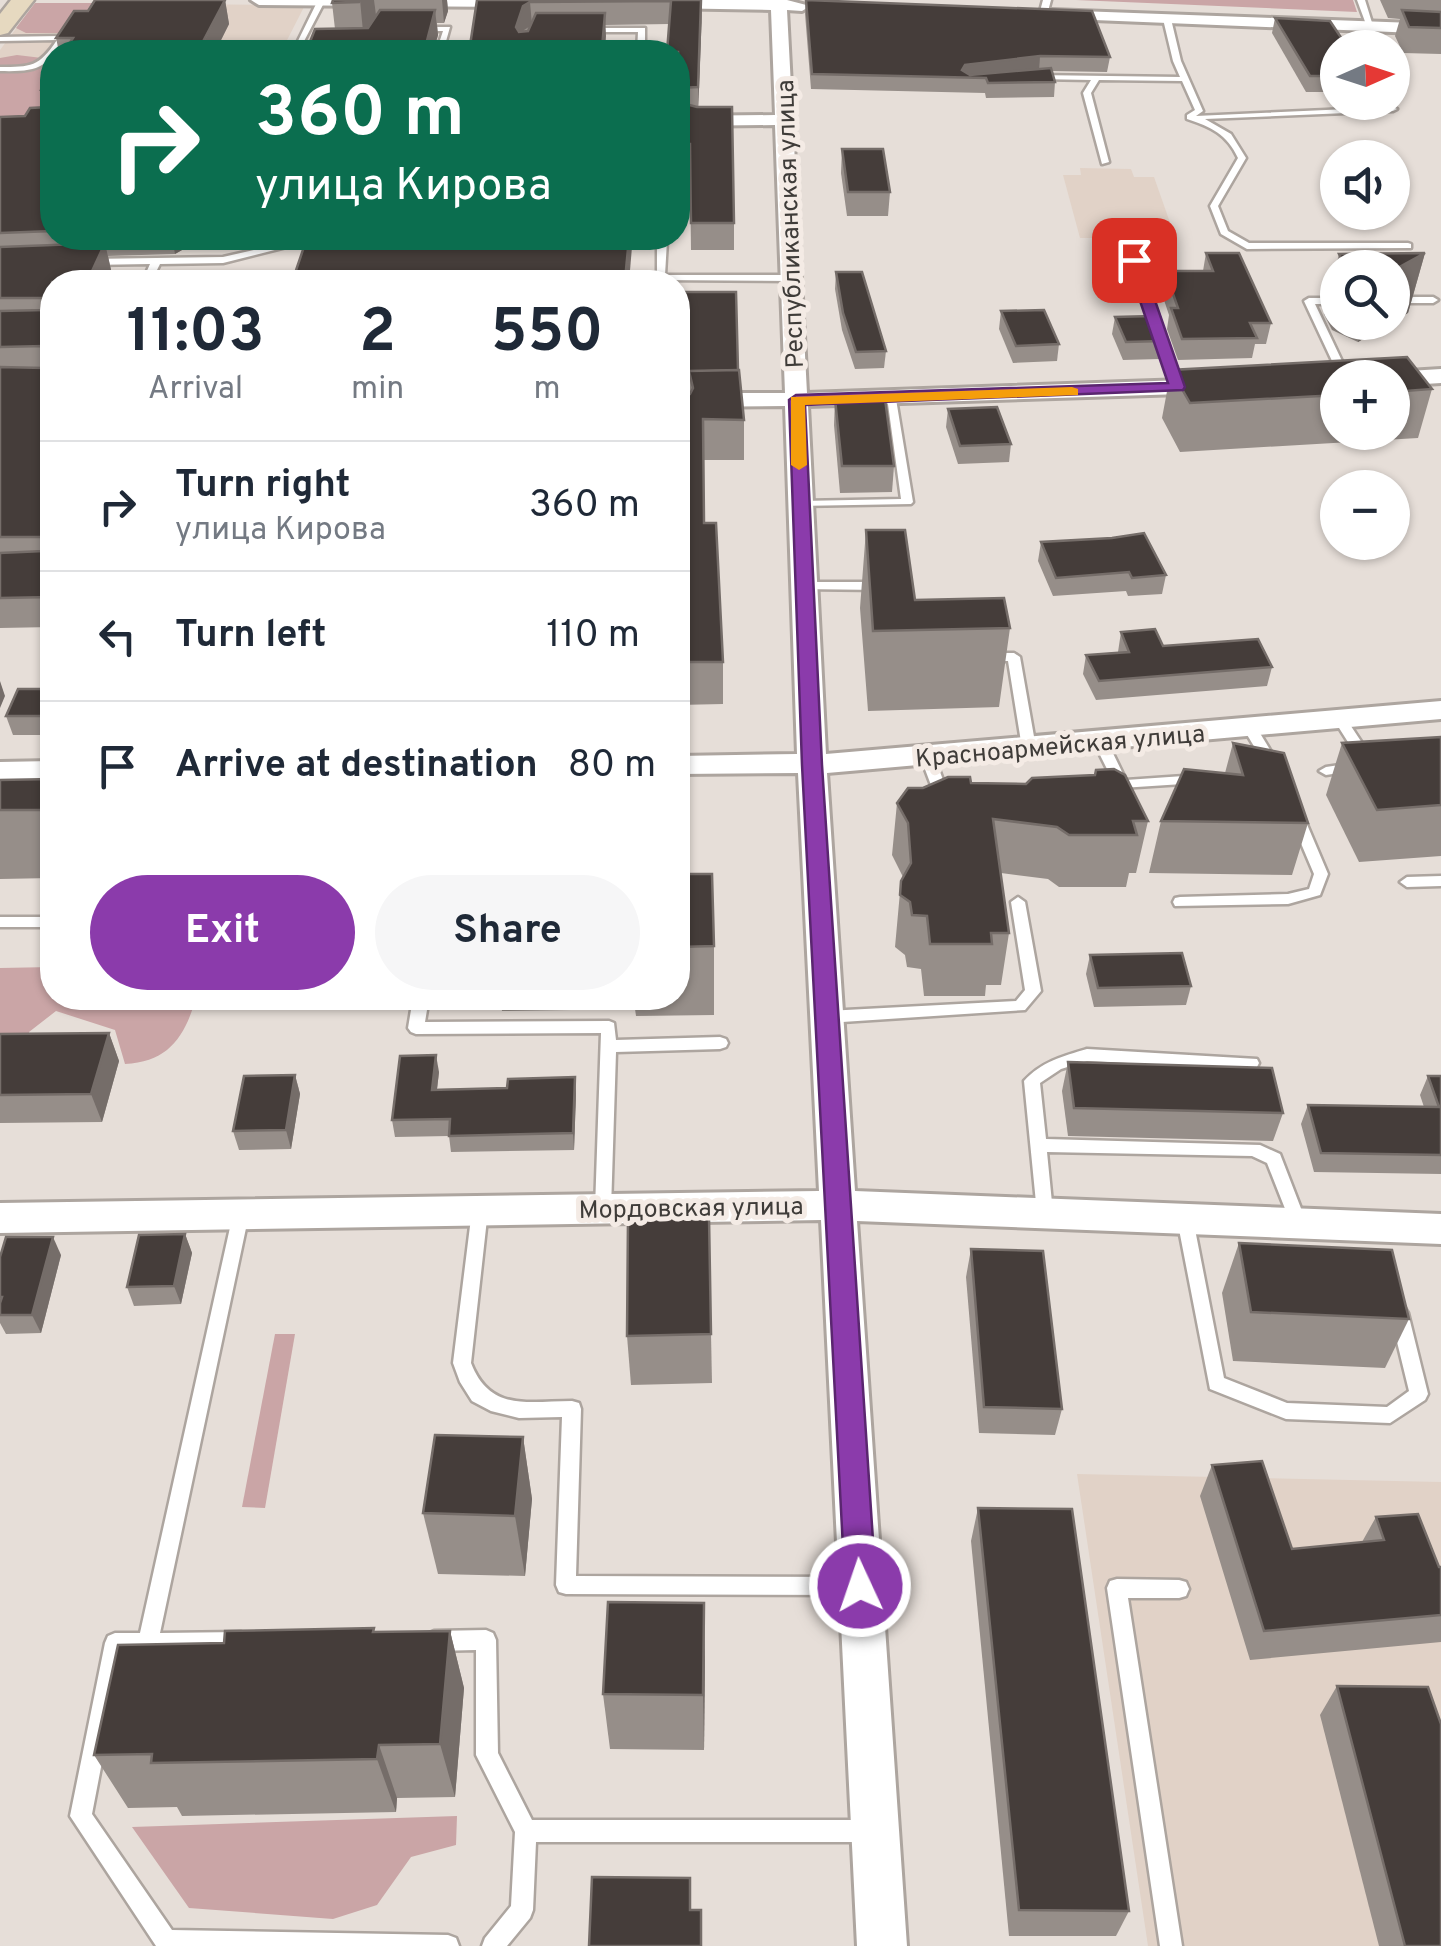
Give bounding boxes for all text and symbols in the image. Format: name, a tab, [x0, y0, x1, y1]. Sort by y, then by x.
north arrow	[1320, 30, 1410, 120]
map controls	[1320, 30, 1410, 560]
text: 360 m	[255, 72, 465, 161]
street label: Республиканская улица	[771, 79, 813, 369]
icon: right	[90, 80, 220, 210]
button: sound	[1320, 140, 1410, 230]
text: улица Кирова	[255, 159, 552, 216]
pin	[1092, 218, 1177, 303]
icon: arrive	[1107, 233, 1162, 288]
button: search	[1320, 250, 1410, 340]
text: 11:03	[127, 297, 265, 373]
text: 2	[359, 297, 396, 373]
text: 550	[491, 297, 603, 373]
button: +	[1320, 360, 1410, 450]
text: Arrival	[148, 370, 243, 410]
text: min	[351, 370, 404, 410]
text: m	[534, 370, 561, 410]
text: Turn right	[175, 462, 350, 511]
button: −	[1320, 470, 1410, 560]
icon: right	[90, 479, 145, 534]
text: 360 m	[529, 482, 640, 531]
text: улица Кирова	[175, 511, 386, 551]
icon: left	[90, 609, 145, 664]
text: Turn left	[175, 612, 327, 661]
text: 110 m	[546, 612, 640, 661]
street label: Красноармейская улица	[914, 719, 1206, 777]
icon: arrive	[90, 739, 145, 794]
text: Arrive at destination	[175, 742, 538, 791]
text: 80 m	[568, 742, 656, 791]
button: Exit	[90, 875, 355, 990]
button: Share	[375, 875, 640, 990]
street label: Мордовская улица	[578, 1192, 804, 1228]
position arrow	[808, 1534, 912, 1638]

